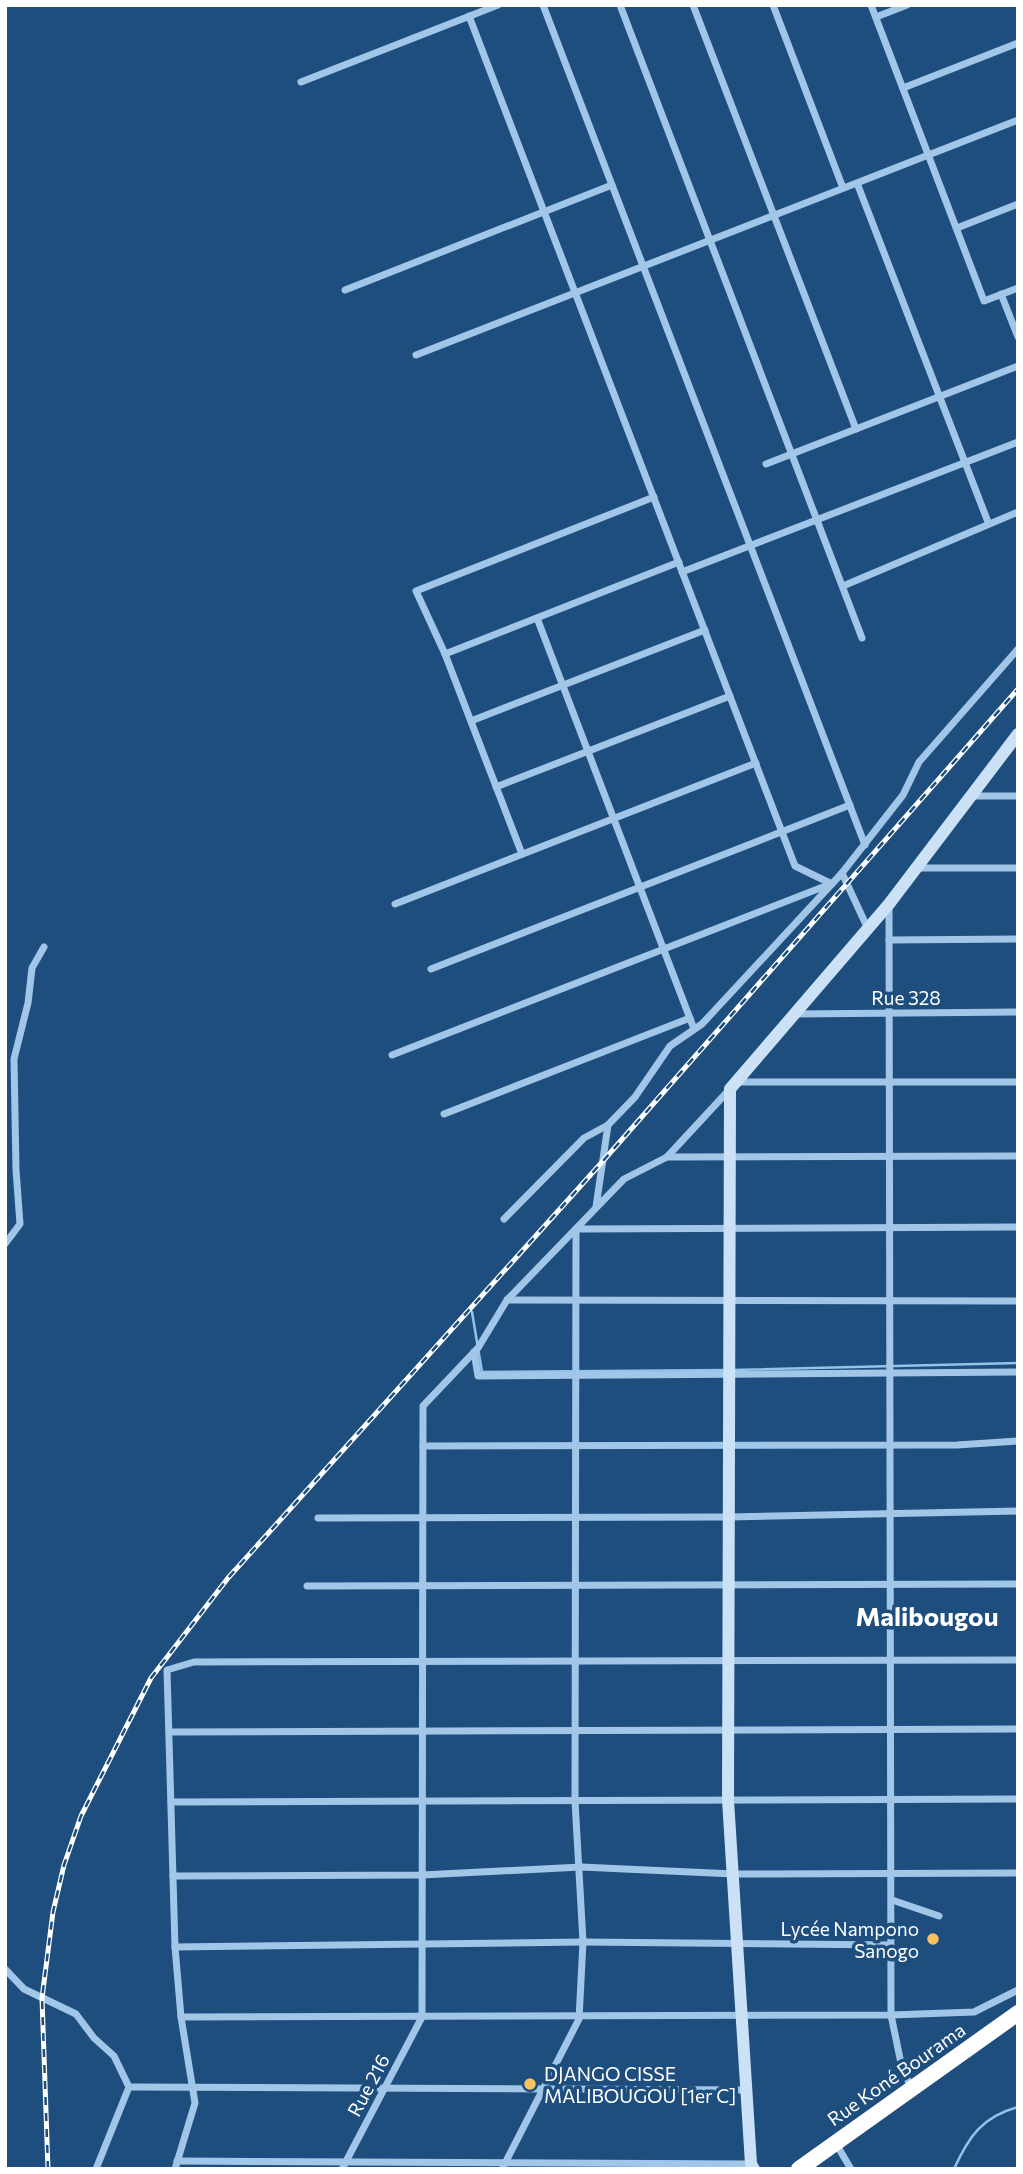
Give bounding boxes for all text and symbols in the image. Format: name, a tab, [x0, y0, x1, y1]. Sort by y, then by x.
street label: Rue 328	[871, 986, 941, 1009]
district label: Malibougou	[856, 1600, 998, 1631]
place label: Lycée Nampono Sanogo	[780, 1917, 919, 1962]
marker: Lycée Nampono Sanogo	[925, 1931, 941, 1947]
street label: Rue Koné Bourama	[823, 2018, 969, 2130]
street label: Rue 216	[342, 2050, 394, 2120]
place label: DJANGO CISSE MALIBOUGOU [1er C]	[544, 2062, 736, 2107]
marker: DJANGO CISSE MALIBOUGOU [1er C]	[522, 2076, 538, 2092]

